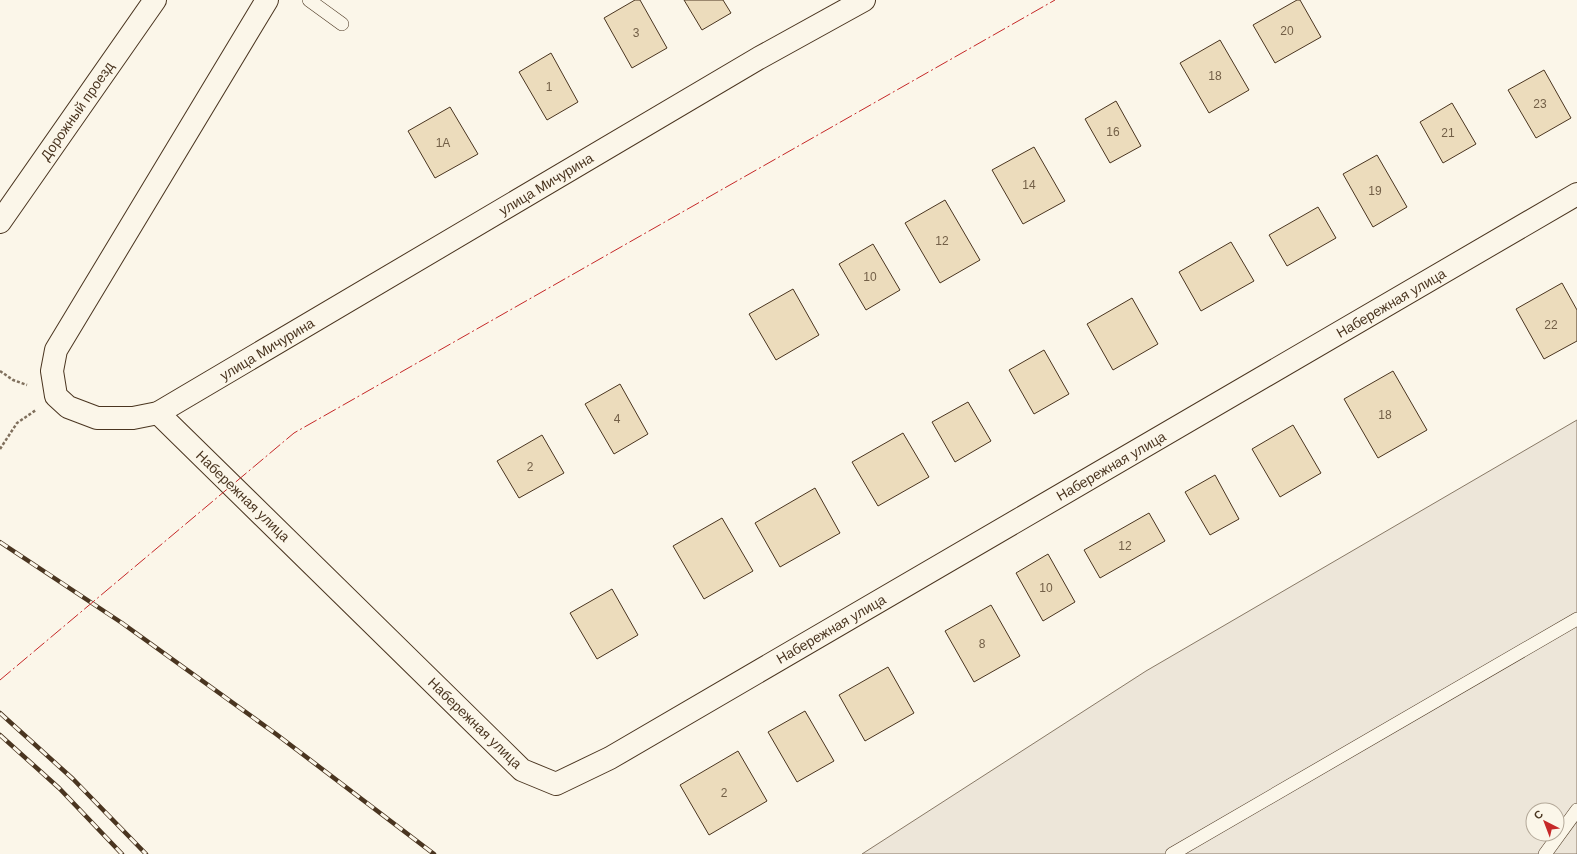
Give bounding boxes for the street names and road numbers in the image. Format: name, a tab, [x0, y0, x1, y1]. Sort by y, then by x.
street label: Дорожный проезд	[37, 59, 117, 163]
street label: улица Мичурина	[496, 149, 596, 218]
street label: Набережная улица	[1333, 265, 1449, 341]
street label: улица Мичурина	[217, 314, 317, 383]
street label: Набережная улица	[1053, 428, 1169, 504]
street label: Набережная улица	[193, 447, 293, 545]
street label: Набережная улица	[773, 591, 889, 667]
street label: Набережная улица	[425, 674, 525, 772]

